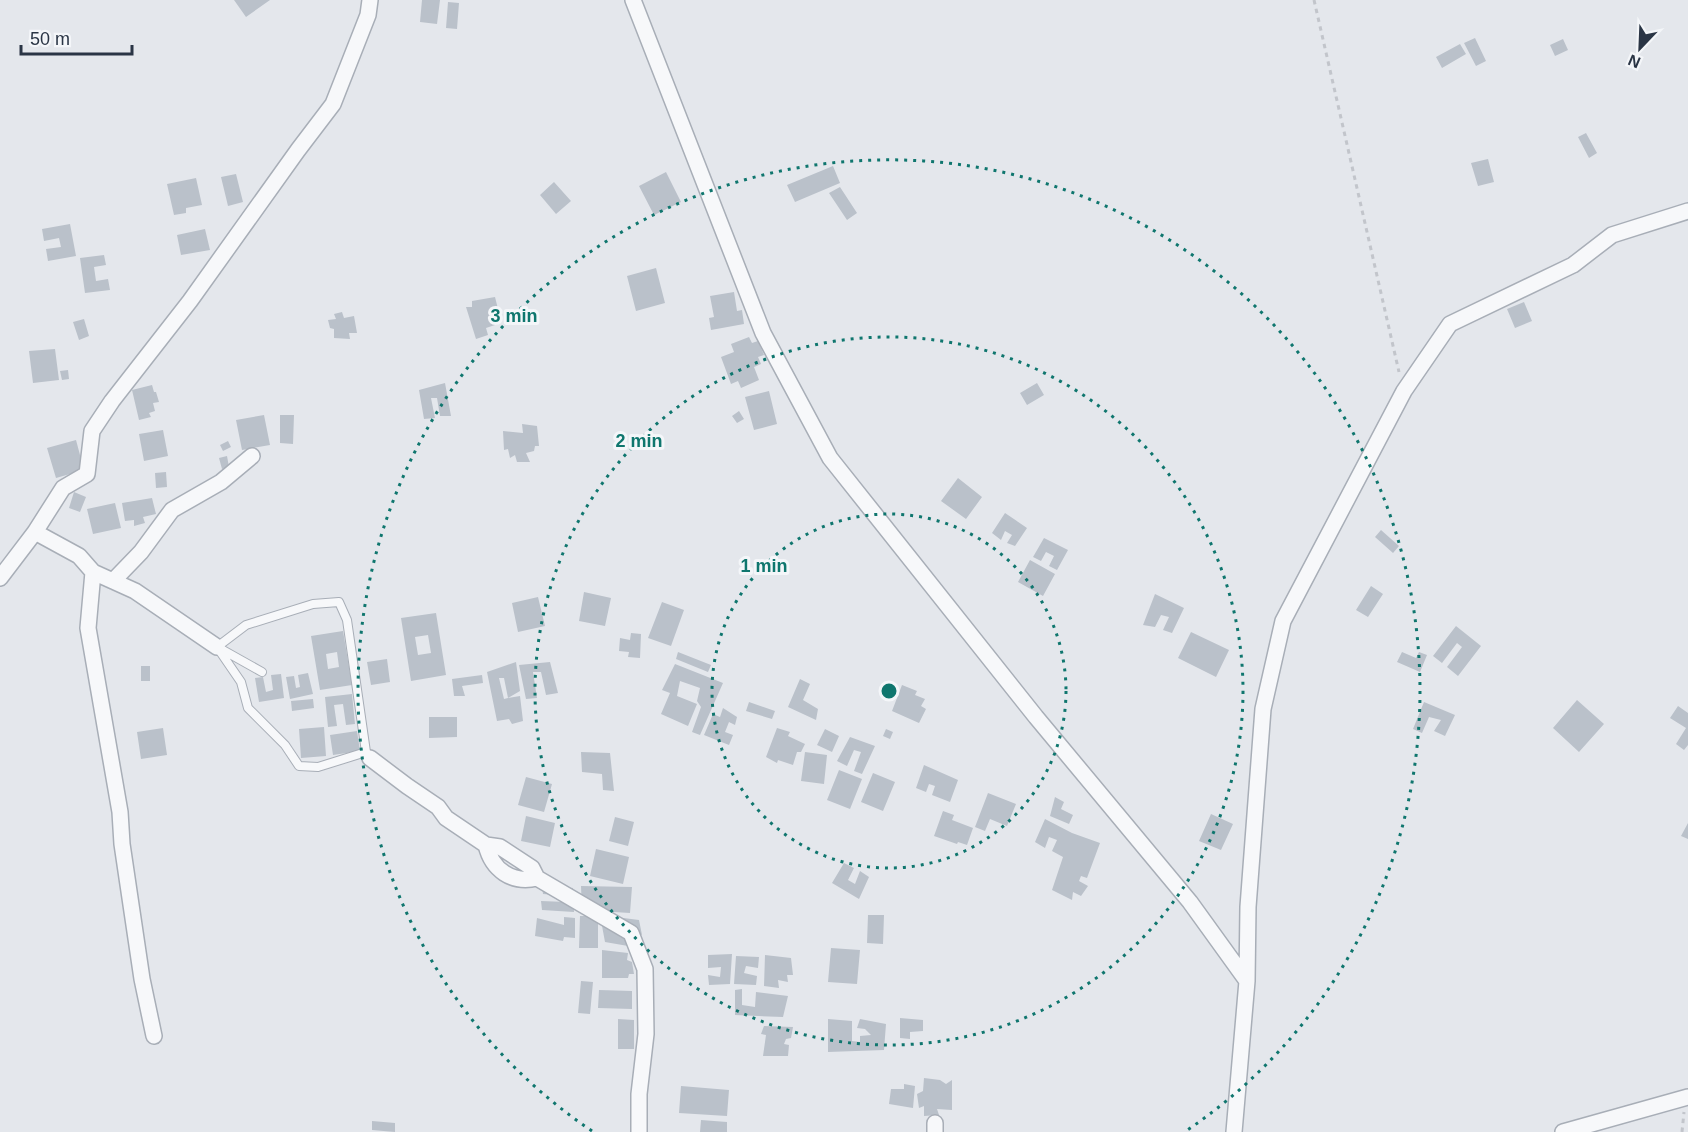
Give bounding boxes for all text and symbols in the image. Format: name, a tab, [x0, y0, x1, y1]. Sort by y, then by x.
scale bar	[21, 18, 132, 56]
north arrow	[1610, 18, 1670, 78]
text: 50 m	[30, 29, 70, 49]
text: N	[1626, 51, 1643, 71]
text: 3 min	[490, 306, 538, 326]
text: 2 min	[615, 431, 663, 451]
text: 1 min	[740, 556, 788, 576]
centre of rings	[879, 681, 899, 701]

